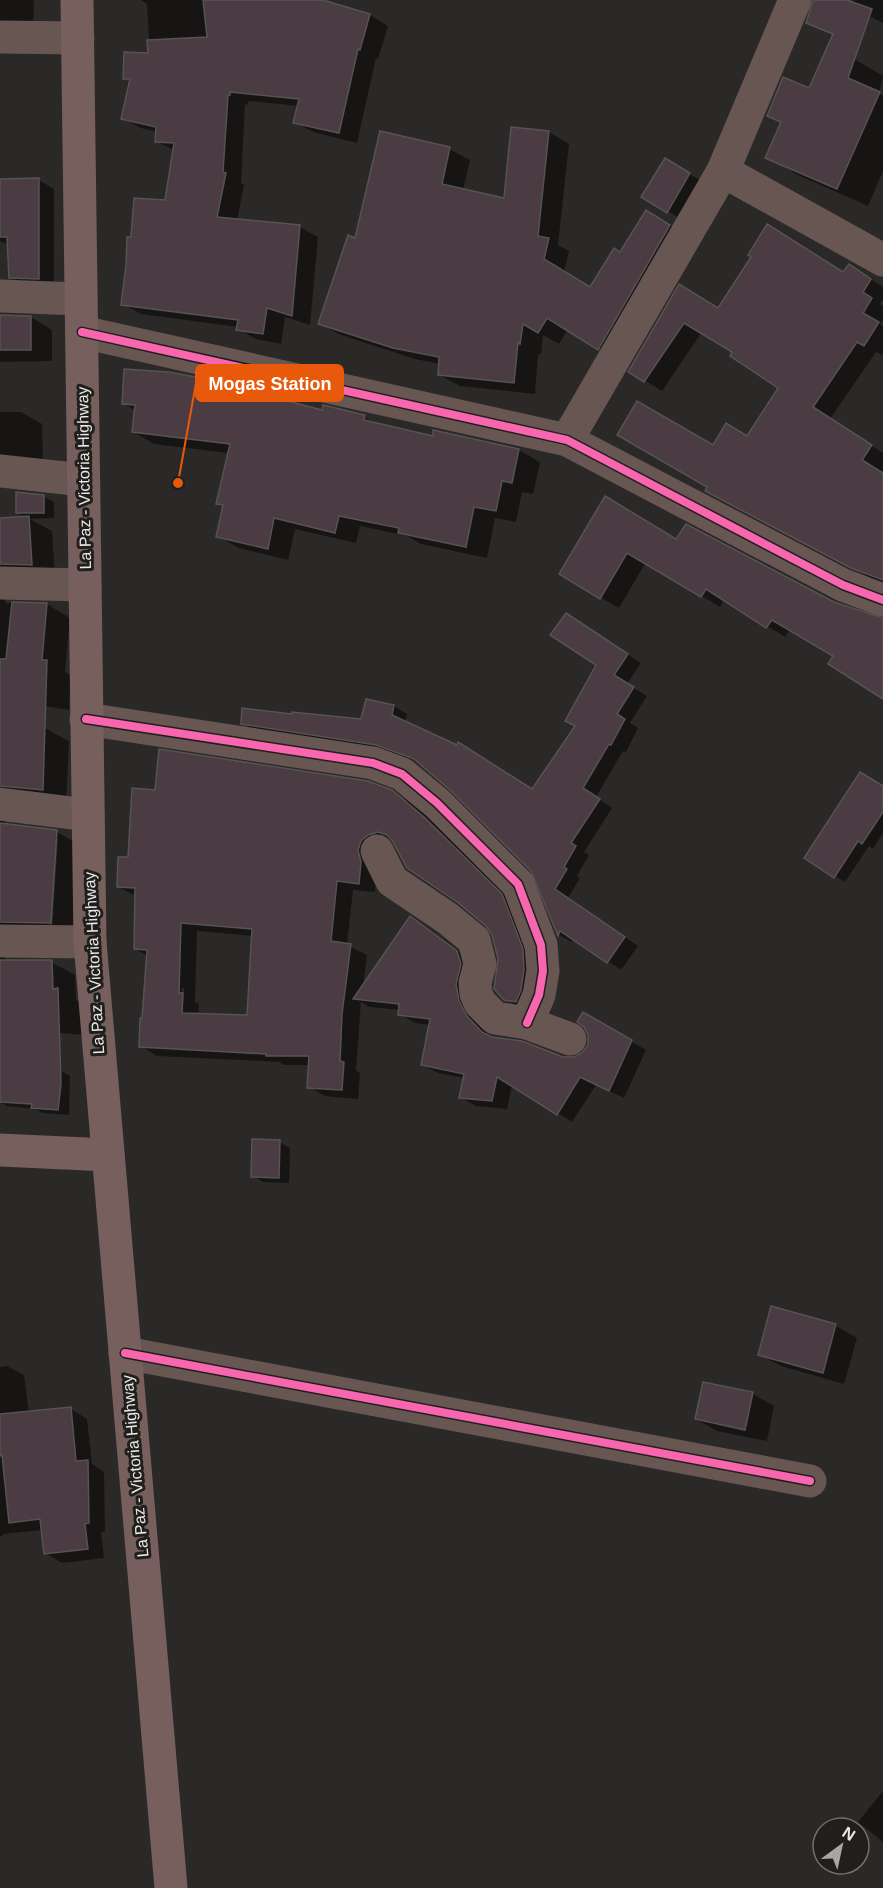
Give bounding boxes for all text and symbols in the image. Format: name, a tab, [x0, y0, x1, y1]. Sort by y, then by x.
callout: Mogas Station	[196, 365, 343, 401]
text: Mogas Station	[208, 374, 332, 394]
street label: La Paz - Victoria Highway	[74, 386, 94, 570]
street label: La Paz - Victoria Highway	[81, 871, 107, 1055]
street label: La Paz - Victoria Highway	[119, 1374, 151, 1558]
north arrow	[811, 1816, 871, 1876]
text: N	[839, 1824, 858, 1844]

